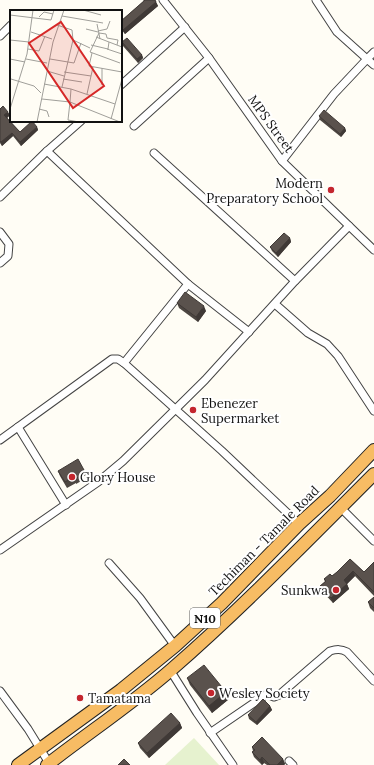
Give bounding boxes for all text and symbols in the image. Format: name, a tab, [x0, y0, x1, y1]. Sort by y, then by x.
inset map	[10, 10, 122, 122]
street label: MPS Street	[244, 92, 298, 156]
place label: Modern Preparatory School	[206, 175, 323, 207]
marker: Modern Preparatory School	[326, 185, 336, 195]
place label: Ebenezer Supermarket	[201, 395, 279, 427]
marker: Ebenezer Supermarket	[188, 405, 198, 415]
place label: Glory House	[80, 469, 155, 486]
marker: Glory House	[67, 472, 77, 482]
street label: Techiman - Tamale Road	[205, 482, 323, 600]
place label: Sunkwa	[281, 582, 328, 599]
marker: Sunkwa	[331, 585, 341, 595]
road number: N10	[190, 608, 220, 628]
place label: Wesley Society	[219, 685, 310, 702]
marker: Wesley Society	[206, 688, 216, 698]
place label: Tamatama	[88, 690, 151, 707]
marker: Tamatama	[75, 693, 85, 703]

